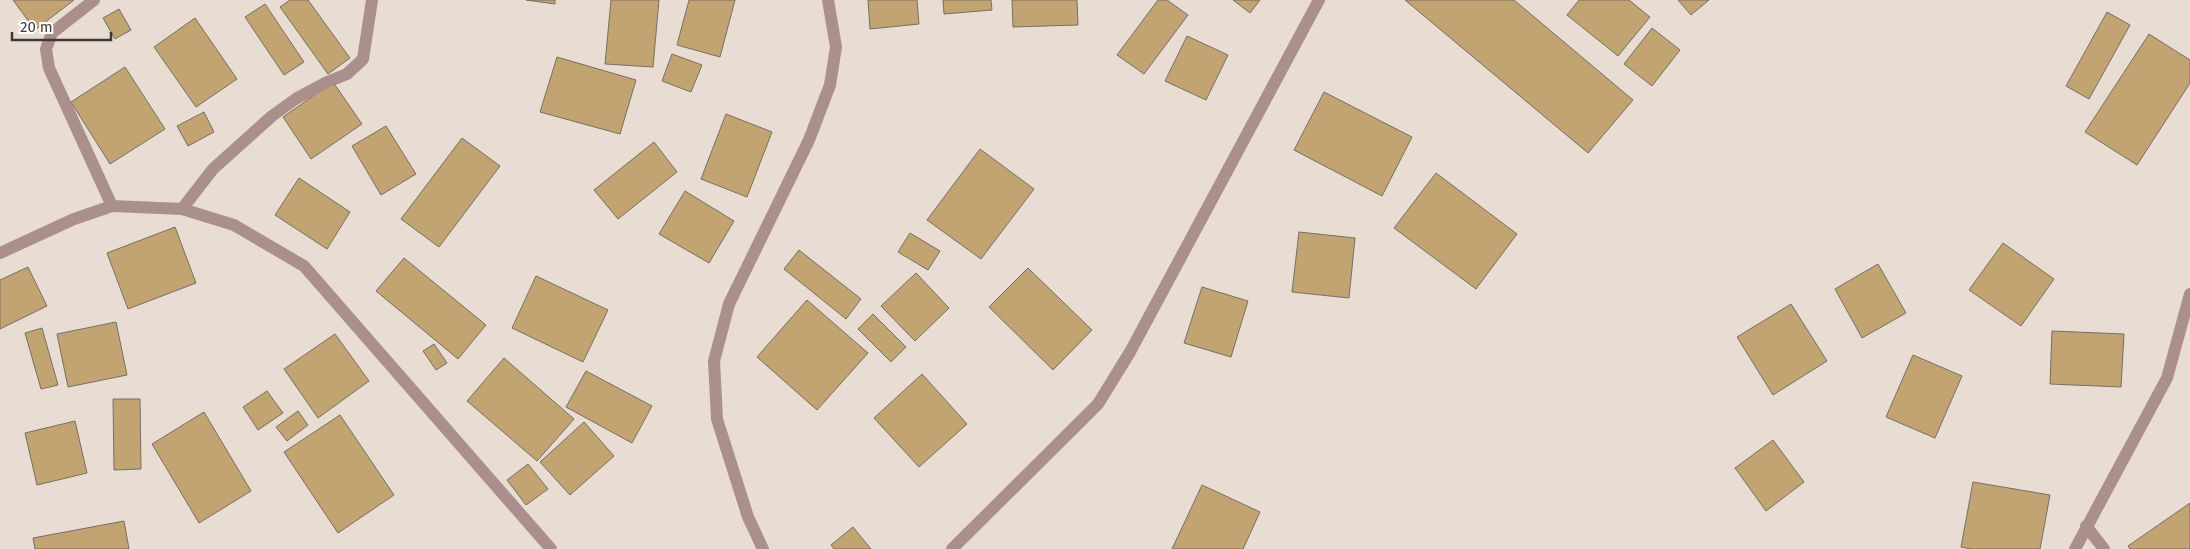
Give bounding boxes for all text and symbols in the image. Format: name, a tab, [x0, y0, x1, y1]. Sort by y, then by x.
scale bar	[12, 10, 111, 42]
text: 20 m	[20, 18, 53, 36]

